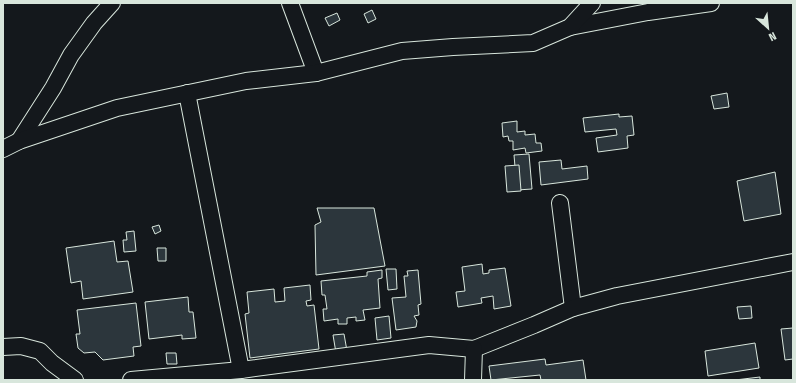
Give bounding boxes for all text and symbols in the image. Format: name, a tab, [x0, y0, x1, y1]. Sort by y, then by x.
north arrow	[748, 8, 788, 48]
text: N	[766, 29, 778, 44]

